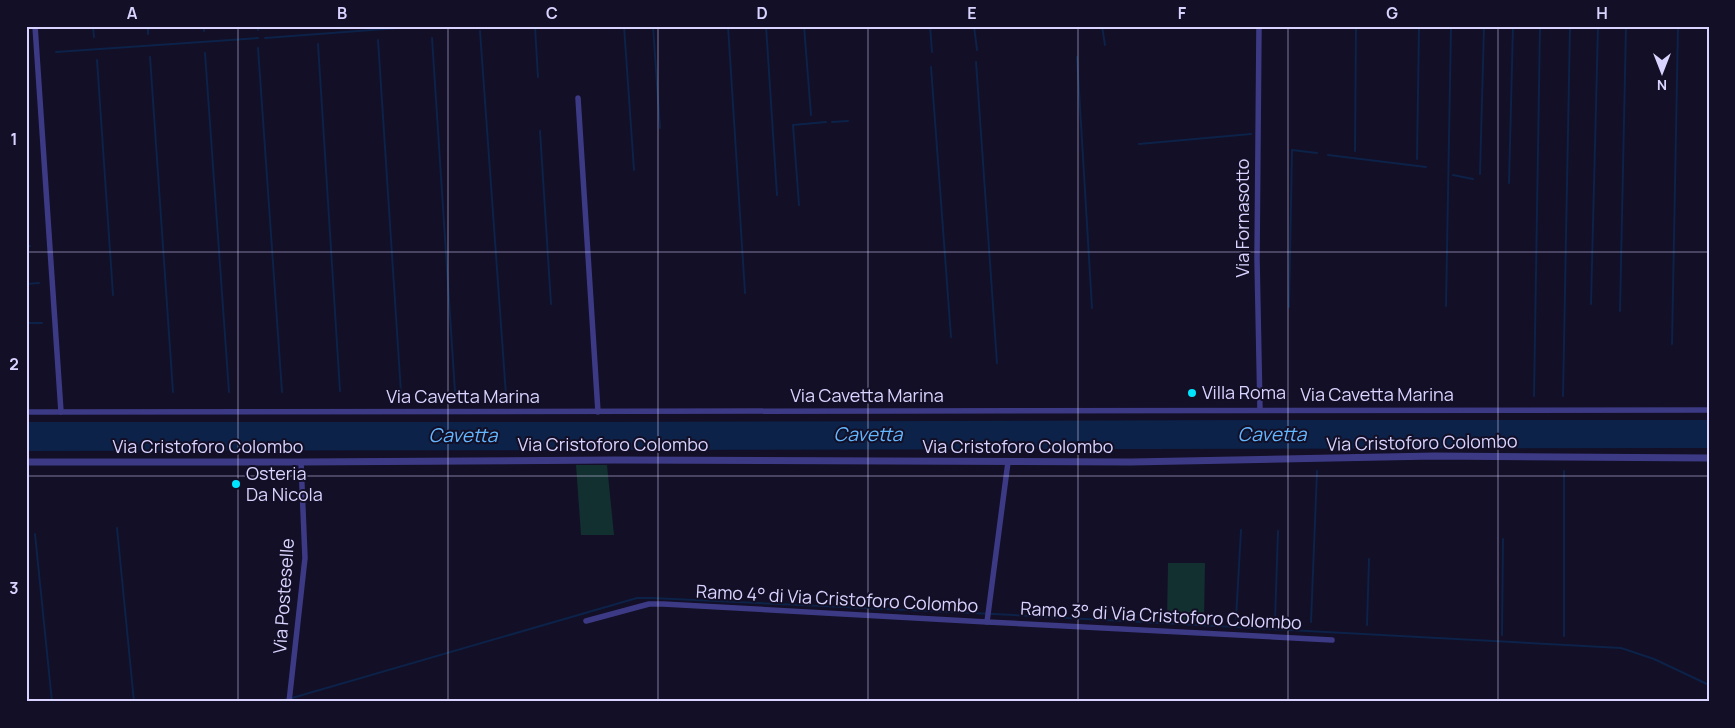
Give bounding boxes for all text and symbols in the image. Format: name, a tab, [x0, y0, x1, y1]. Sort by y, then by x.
text: A	[127, 2, 138, 24]
text: B	[337, 2, 347, 24]
text: C	[546, 2, 558, 24]
text: D	[756, 2, 768, 24]
text: E	[967, 2, 977, 24]
text: F	[1178, 2, 1187, 24]
text: G	[1386, 2, 1398, 24]
text: H	[1596, 2, 1608, 24]
north arrow	[1638, 48, 1688, 98]
text: N	[1657, 76, 1667, 95]
text: 1	[10, 128, 18, 150]
street label: Via Fornasotto	[1230, 158, 1254, 278]
text: 2	[9, 353, 19, 375]
place label: Villa Roma	[1202, 380, 1286, 404]
street label: Via Cavetta Marina	[1300, 382, 1454, 406]
street label: Via Cavetta Marina	[790, 383, 944, 407]
street label: Via Cavetta Marina	[386, 384, 540, 408]
marker: Villa Roma	[1186, 387, 1198, 399]
water label: Cavetta	[834, 421, 904, 447]
water label: Cavetta	[1238, 421, 1308, 447]
water label: Cavetta	[429, 422, 499, 448]
street label: Via Cristoforo Colombo	[1326, 428, 1518, 456]
street label: Via Cristoforo Colombo	[518, 432, 709, 456]
street label: Via Cristoforo Colombo	[113, 434, 304, 458]
street label: Via Cristoforo Colombo	[923, 434, 1114, 458]
place label: Osteria Da Nicola	[246, 461, 323, 506]
marker: Osteria Da Nicola	[230, 478, 242, 490]
street label: Via Posteselle	[267, 538, 299, 654]
text: 3	[9, 577, 19, 599]
street label: Ramo 4° di Via Cristoforo Colombo	[695, 579, 979, 617]
street label: Ramo 3° di Via Cristoforo Colombo	[1020, 596, 1302, 634]

